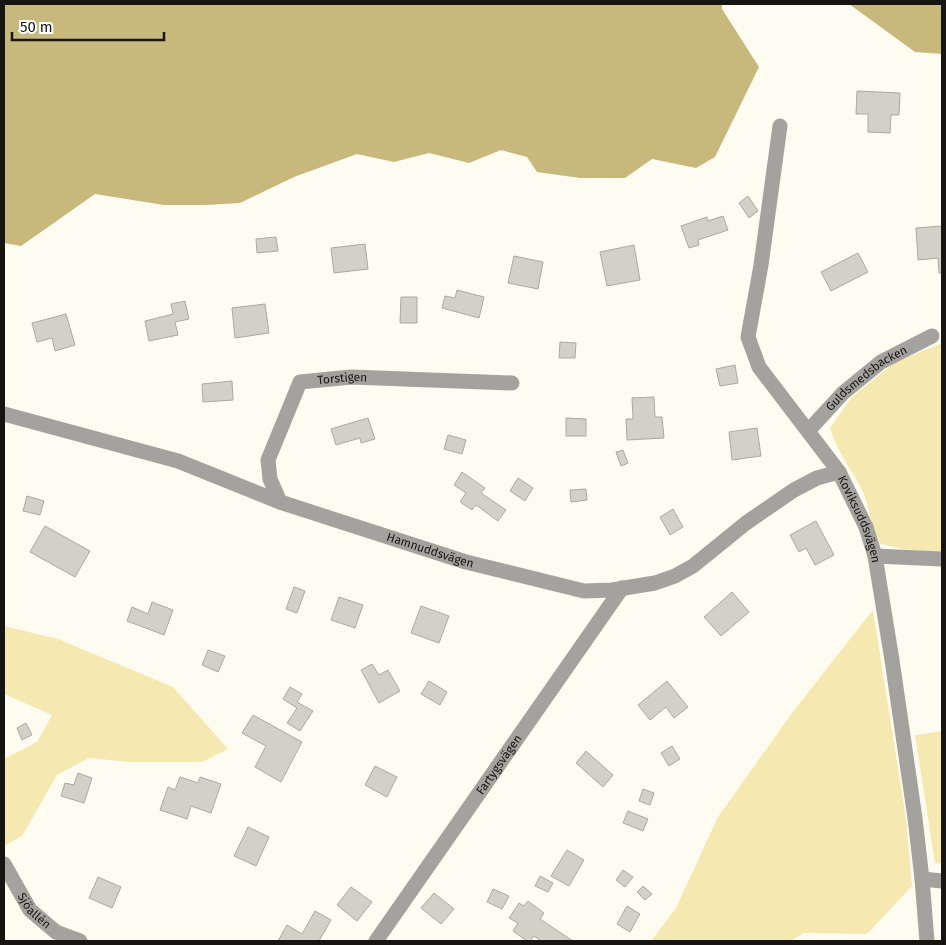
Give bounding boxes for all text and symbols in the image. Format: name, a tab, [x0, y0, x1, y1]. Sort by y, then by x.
scale bar	[12, 10, 165, 42]
text: 50 m	[20, 18, 53, 36]
street label: Guldsmedsbacken	[823, 343, 909, 414]
street label: Torstigen	[317, 370, 368, 387]
street label: Koviksuddsvägen	[835, 473, 883, 564]
street label: Hamnuddsvägen	[385, 530, 475, 571]
street label: Fartygsvägen	[473, 732, 525, 797]
street label: Sjöallén	[15, 890, 54, 932]

